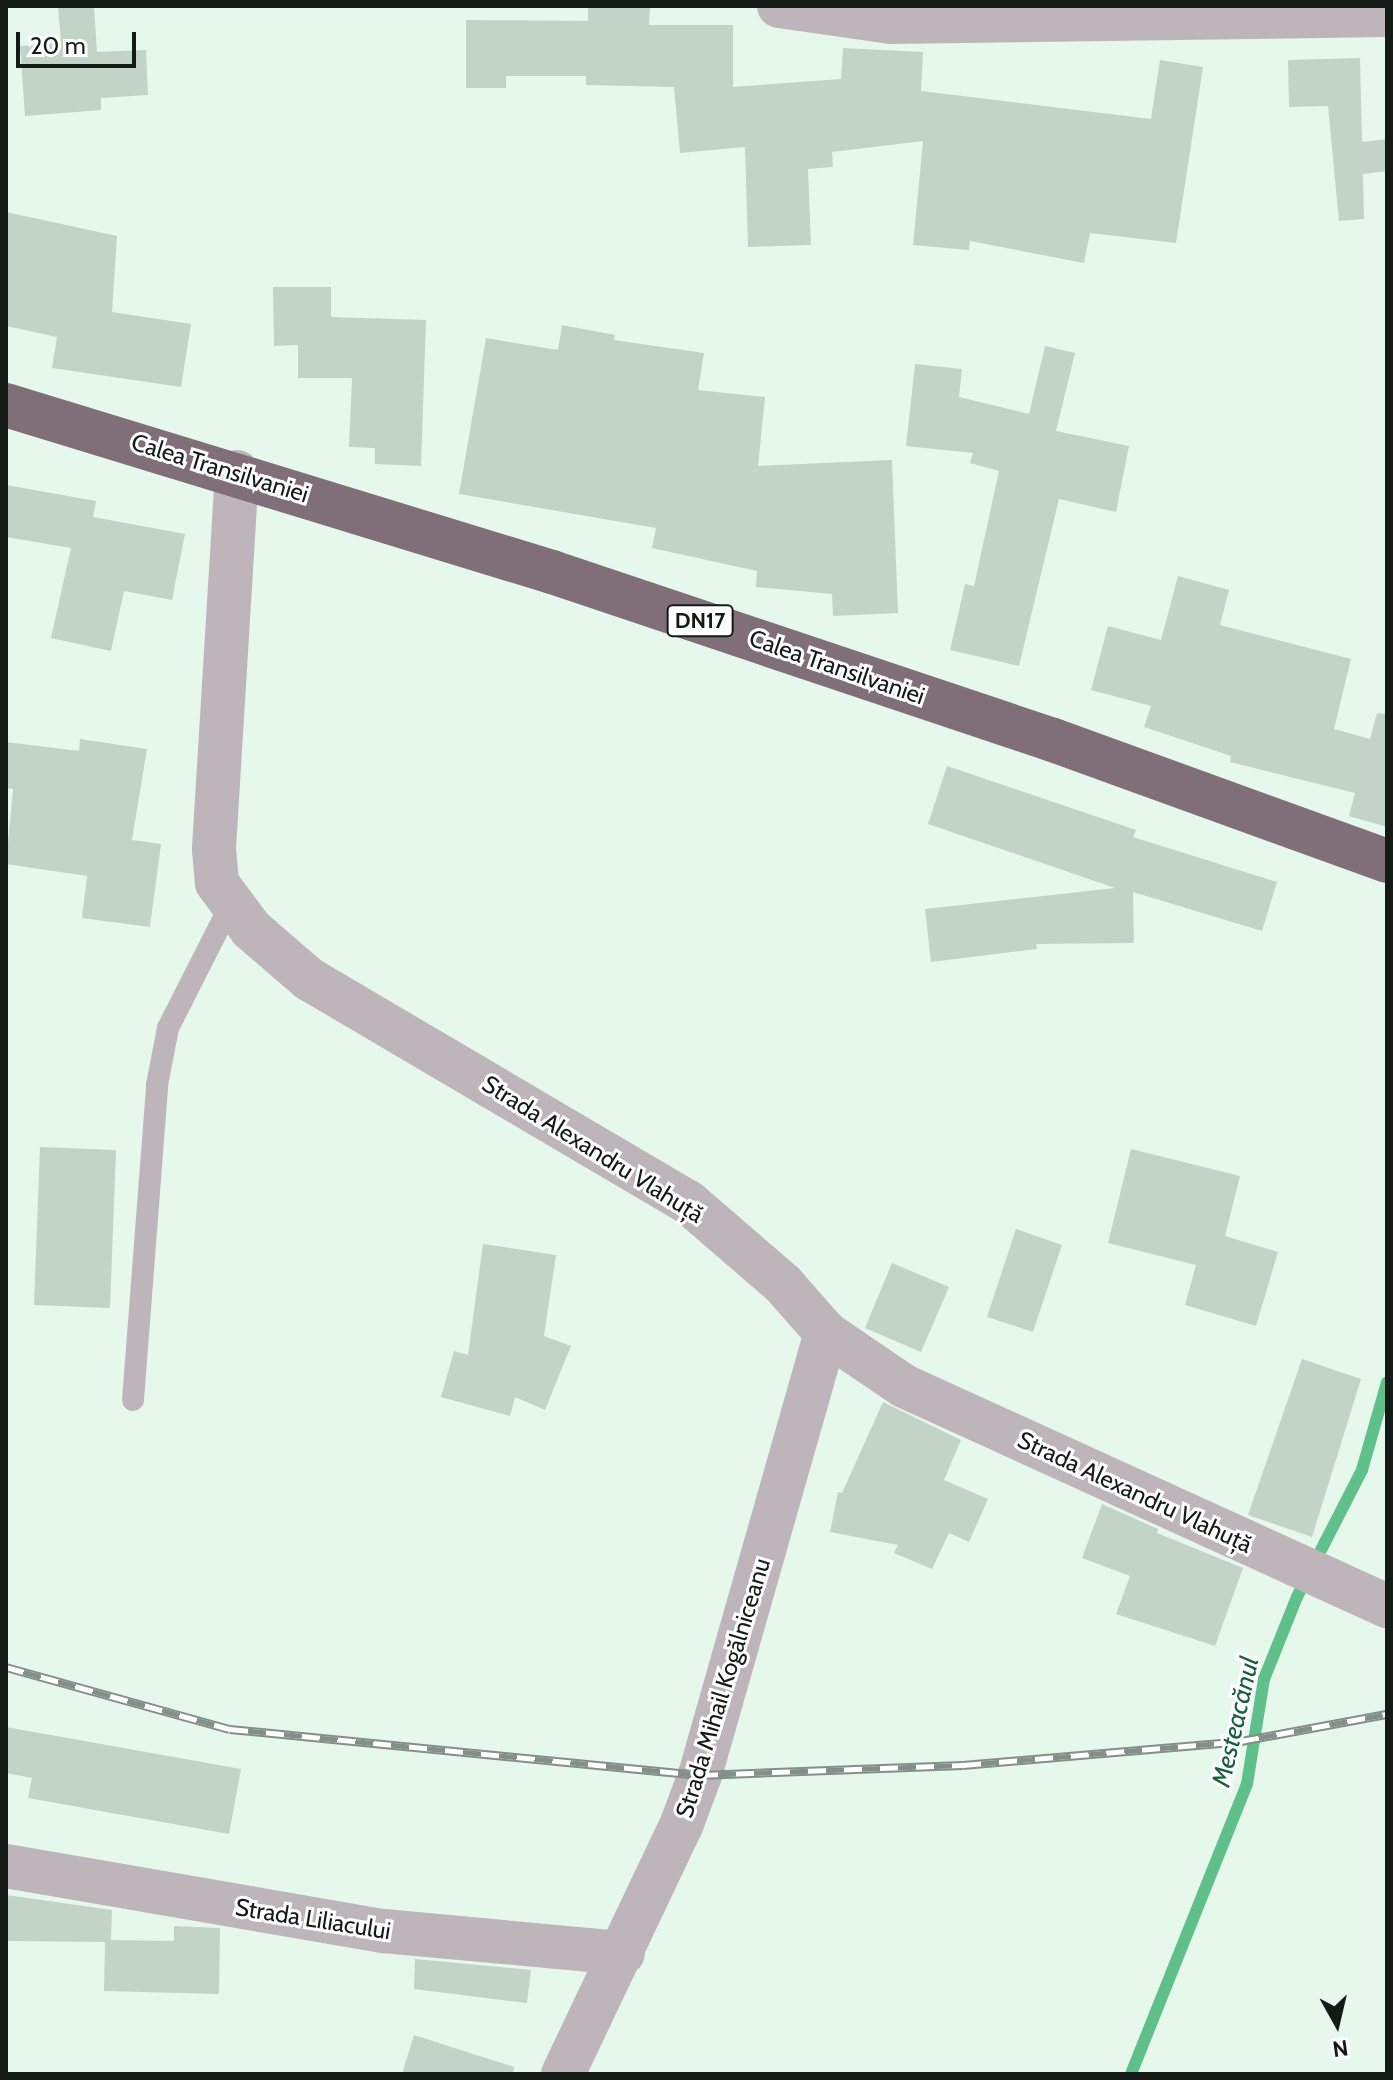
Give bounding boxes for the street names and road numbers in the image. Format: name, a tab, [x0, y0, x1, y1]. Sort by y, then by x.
street label: Calea Transilvaniei	[128, 427, 312, 509]
road number: DN17	[666, 603, 734, 639]
street label: Calea Transilvaniei	[745, 623, 929, 711]
street label: Strada Alexandru Vlahuță	[477, 1069, 709, 1229]
street label: Strada Alexandru Vlahuță	[1013, 1425, 1257, 1559]
street label: Strada Mihail Kogălniceanu	[670, 1555, 776, 1821]
street label: Strada Liliacului	[233, 1892, 393, 1946]

